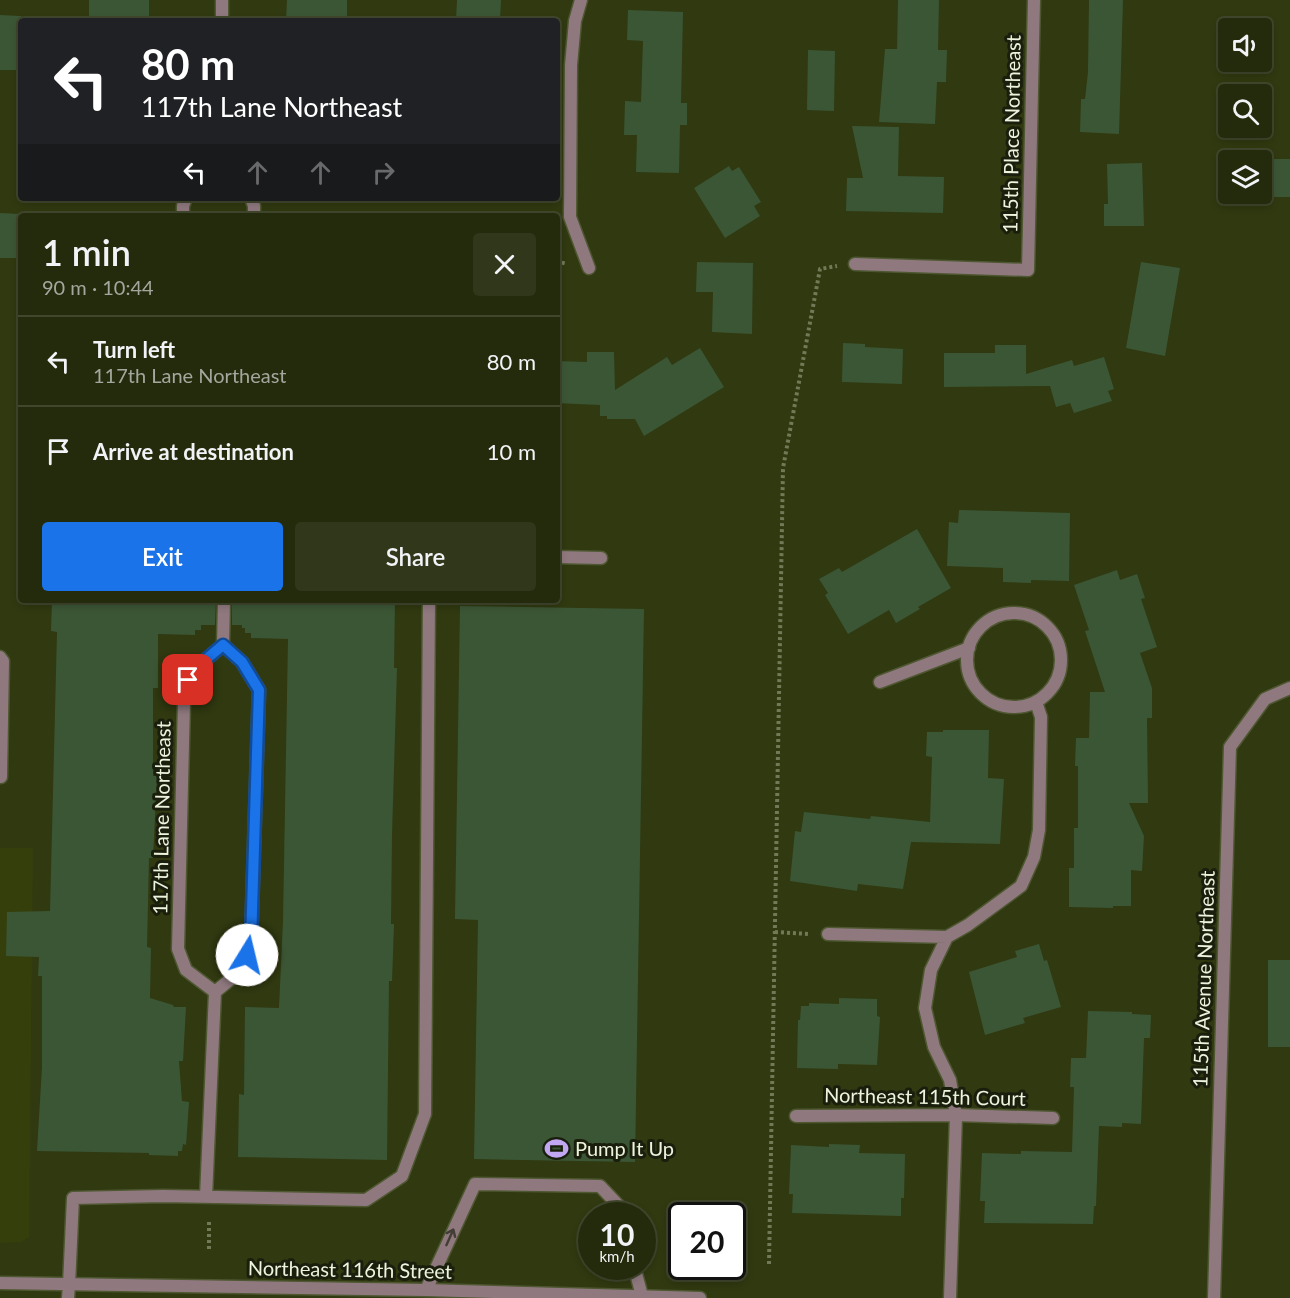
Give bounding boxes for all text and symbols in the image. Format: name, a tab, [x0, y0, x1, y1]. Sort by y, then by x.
map controls	[1218, 18, 1272, 204]
button: sound	[1218, 18, 1272, 72]
street label: 115th Place Northeast	[997, 35, 1025, 233]
text: 80 m	[141, 39, 235, 89]
icon: left	[42, 42, 120, 120]
button: search	[1218, 84, 1272, 138]
text: 117th Lane Northeast	[141, 90, 402, 123]
button: layers	[1218, 150, 1272, 204]
icon: left	[178, 156, 211, 189]
icon: ahead	[241, 156, 274, 189]
icon: ahead	[304, 156, 337, 189]
icon: right	[367, 156, 400, 189]
text: 1 min	[42, 230, 131, 274]
button: close	[473, 233, 536, 296]
text: 90 m · 10:44	[42, 275, 154, 299]
text: Turn left	[93, 336, 175, 363]
icon: left	[42, 345, 75, 378]
text: 80 m	[487, 348, 536, 375]
text: 117th Lane Northeast	[93, 363, 287, 387]
icon: arrive	[42, 435, 75, 468]
text: Arrive at destination	[93, 438, 294, 465]
text: 10 m	[487, 438, 536, 465]
button: Exit	[42, 522, 283, 591]
button: Share	[295, 522, 536, 591]
pin	[162, 654, 213, 705]
icon: arrive	[171, 663, 204, 696]
street label: 117th Lane Northeast	[147, 721, 175, 915]
street label: 115th Avenue Northeast	[1187, 870, 1219, 1088]
position arrow	[215, 923, 279, 987]
street label: Northeast 115th Court	[824, 1082, 1026, 1110]
sports icon: Pump It Up	[544, 1136, 570, 1162]
place label: Pump It Up	[575, 1136, 674, 1160]
speed limit sign: 20	[668, 1202, 746, 1280]
text: 10	[600, 1216, 634, 1252]
one-way arrow	[445, 1229, 457, 1247]
text: km/h	[599, 1247, 635, 1265]
street label: Northeast 116th Street	[248, 1255, 452, 1283]

